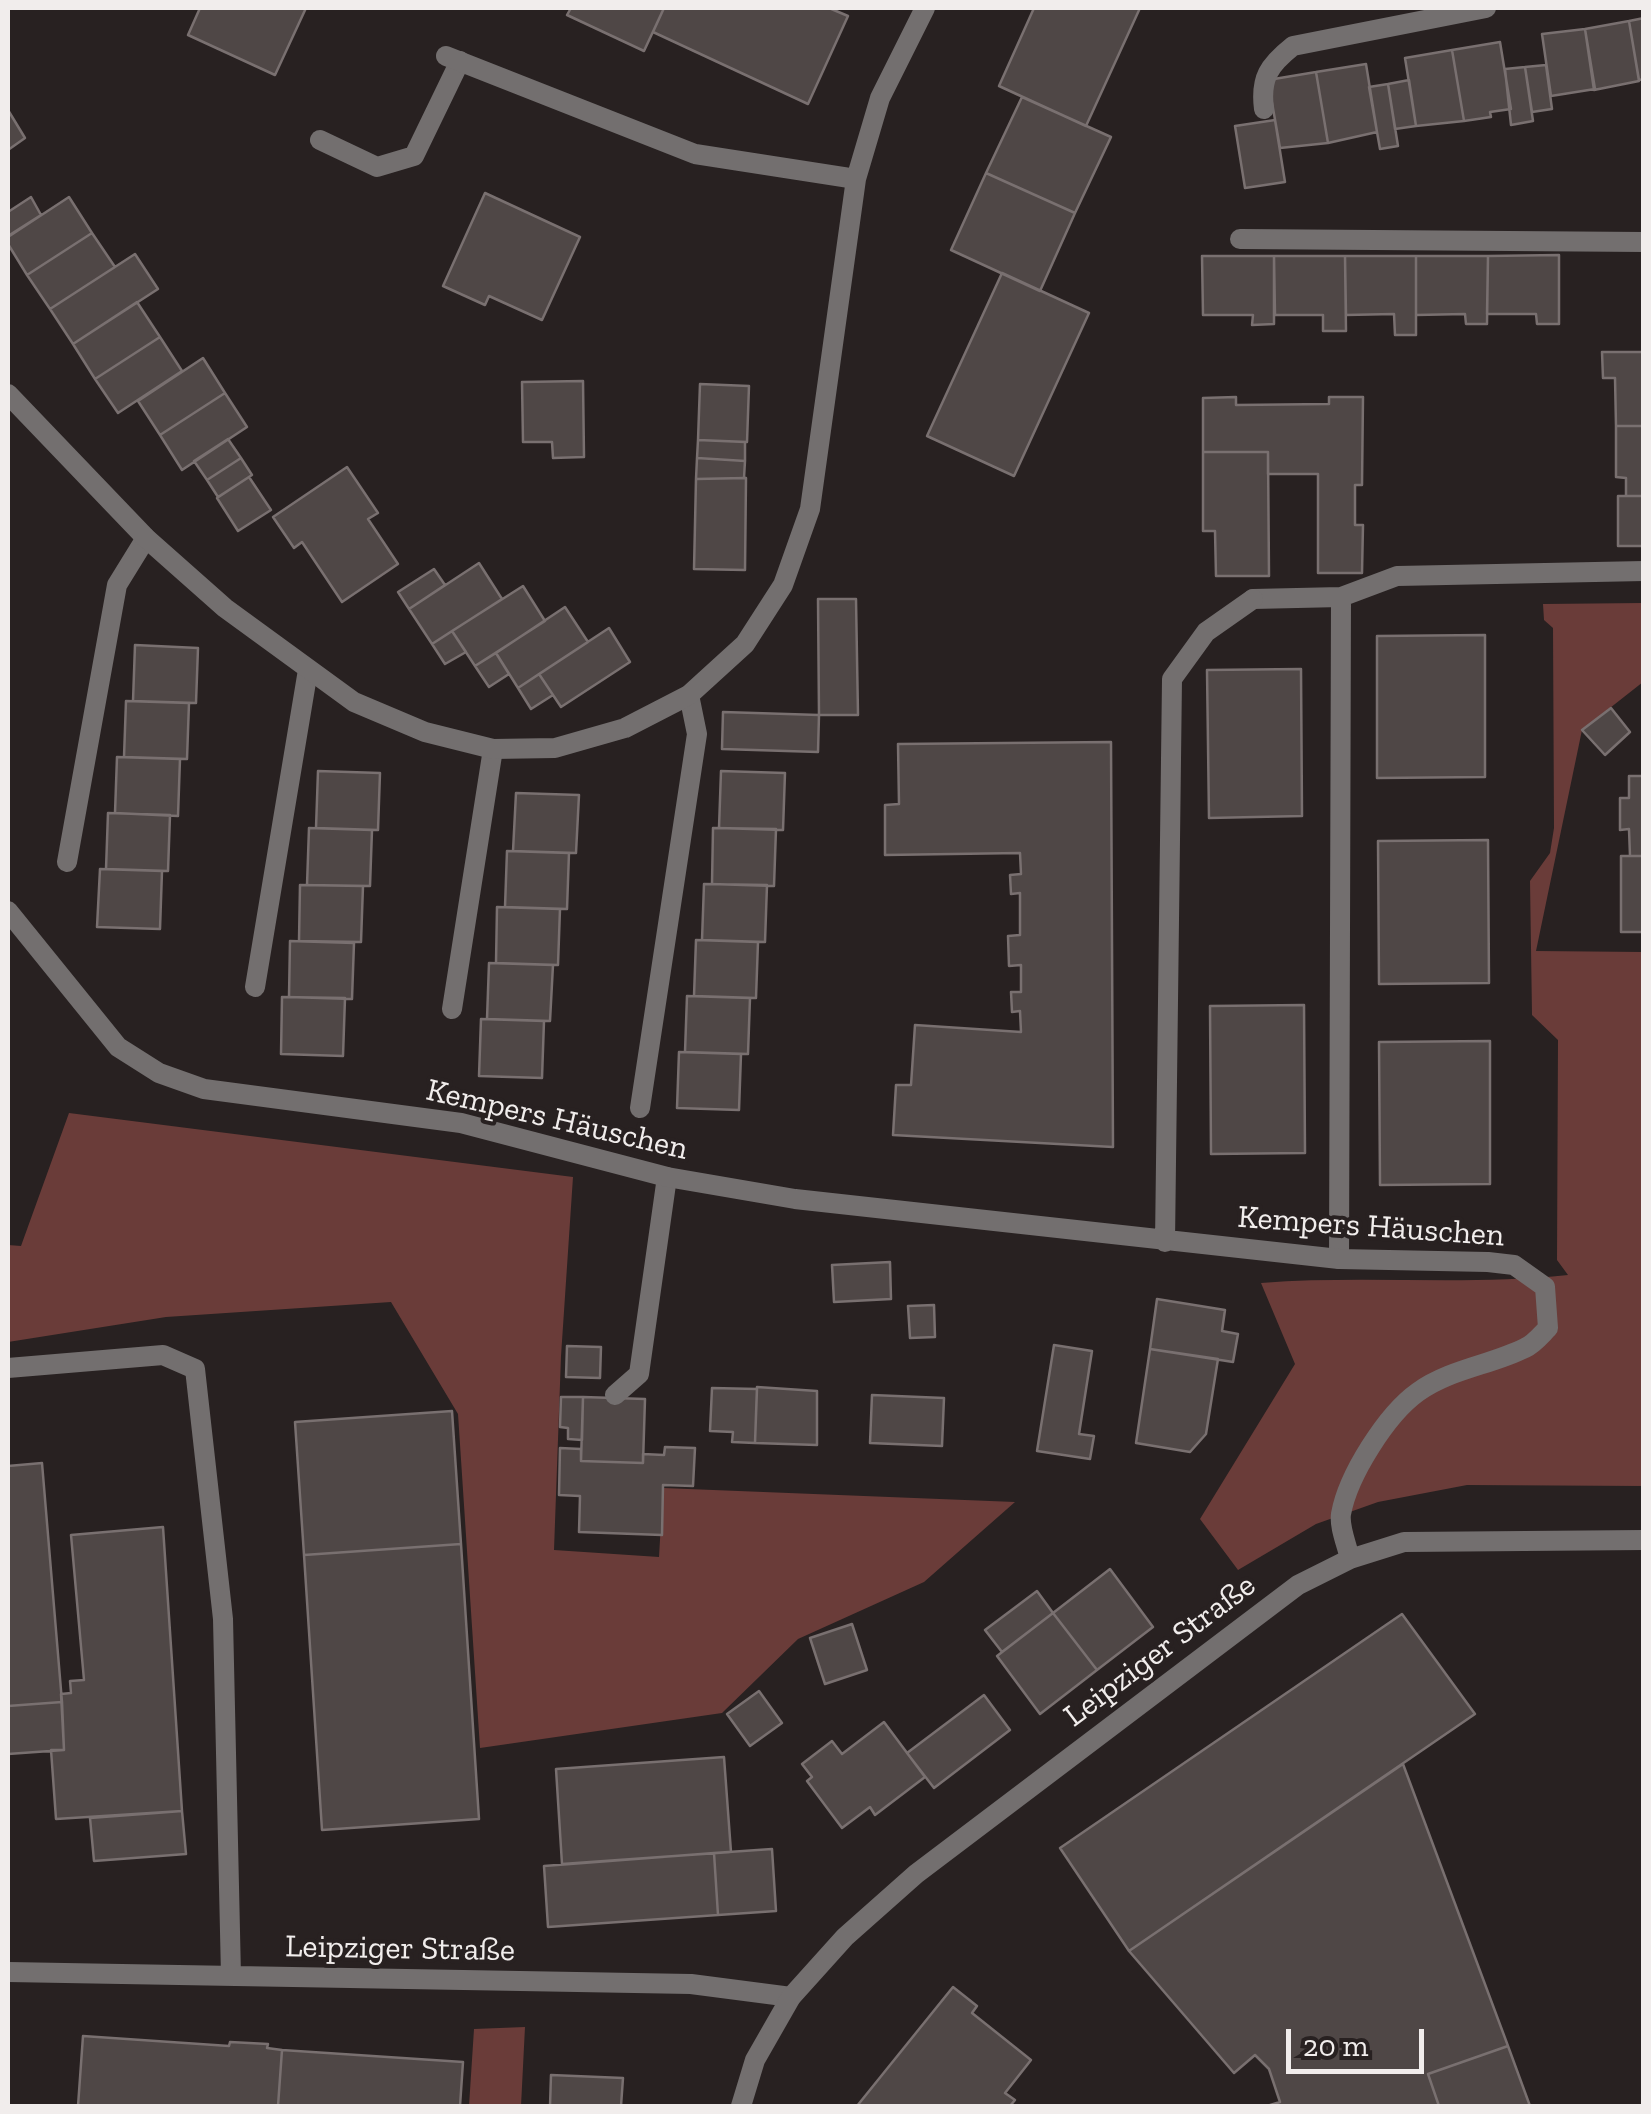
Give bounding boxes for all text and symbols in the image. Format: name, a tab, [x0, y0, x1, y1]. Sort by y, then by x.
street label: Kempers Häuschen	[422, 1071, 692, 1169]
street label: Kempers Häuschen	[1236, 1199, 1506, 1255]
street label: Leipziger Straße	[1057, 1567, 1263, 1735]
street label: Leipziger Straße	[285, 1928, 515, 1970]
scale bar	[1291, 2009, 1428, 2071]
text: 20 m	[1303, 2028, 1368, 2064]

